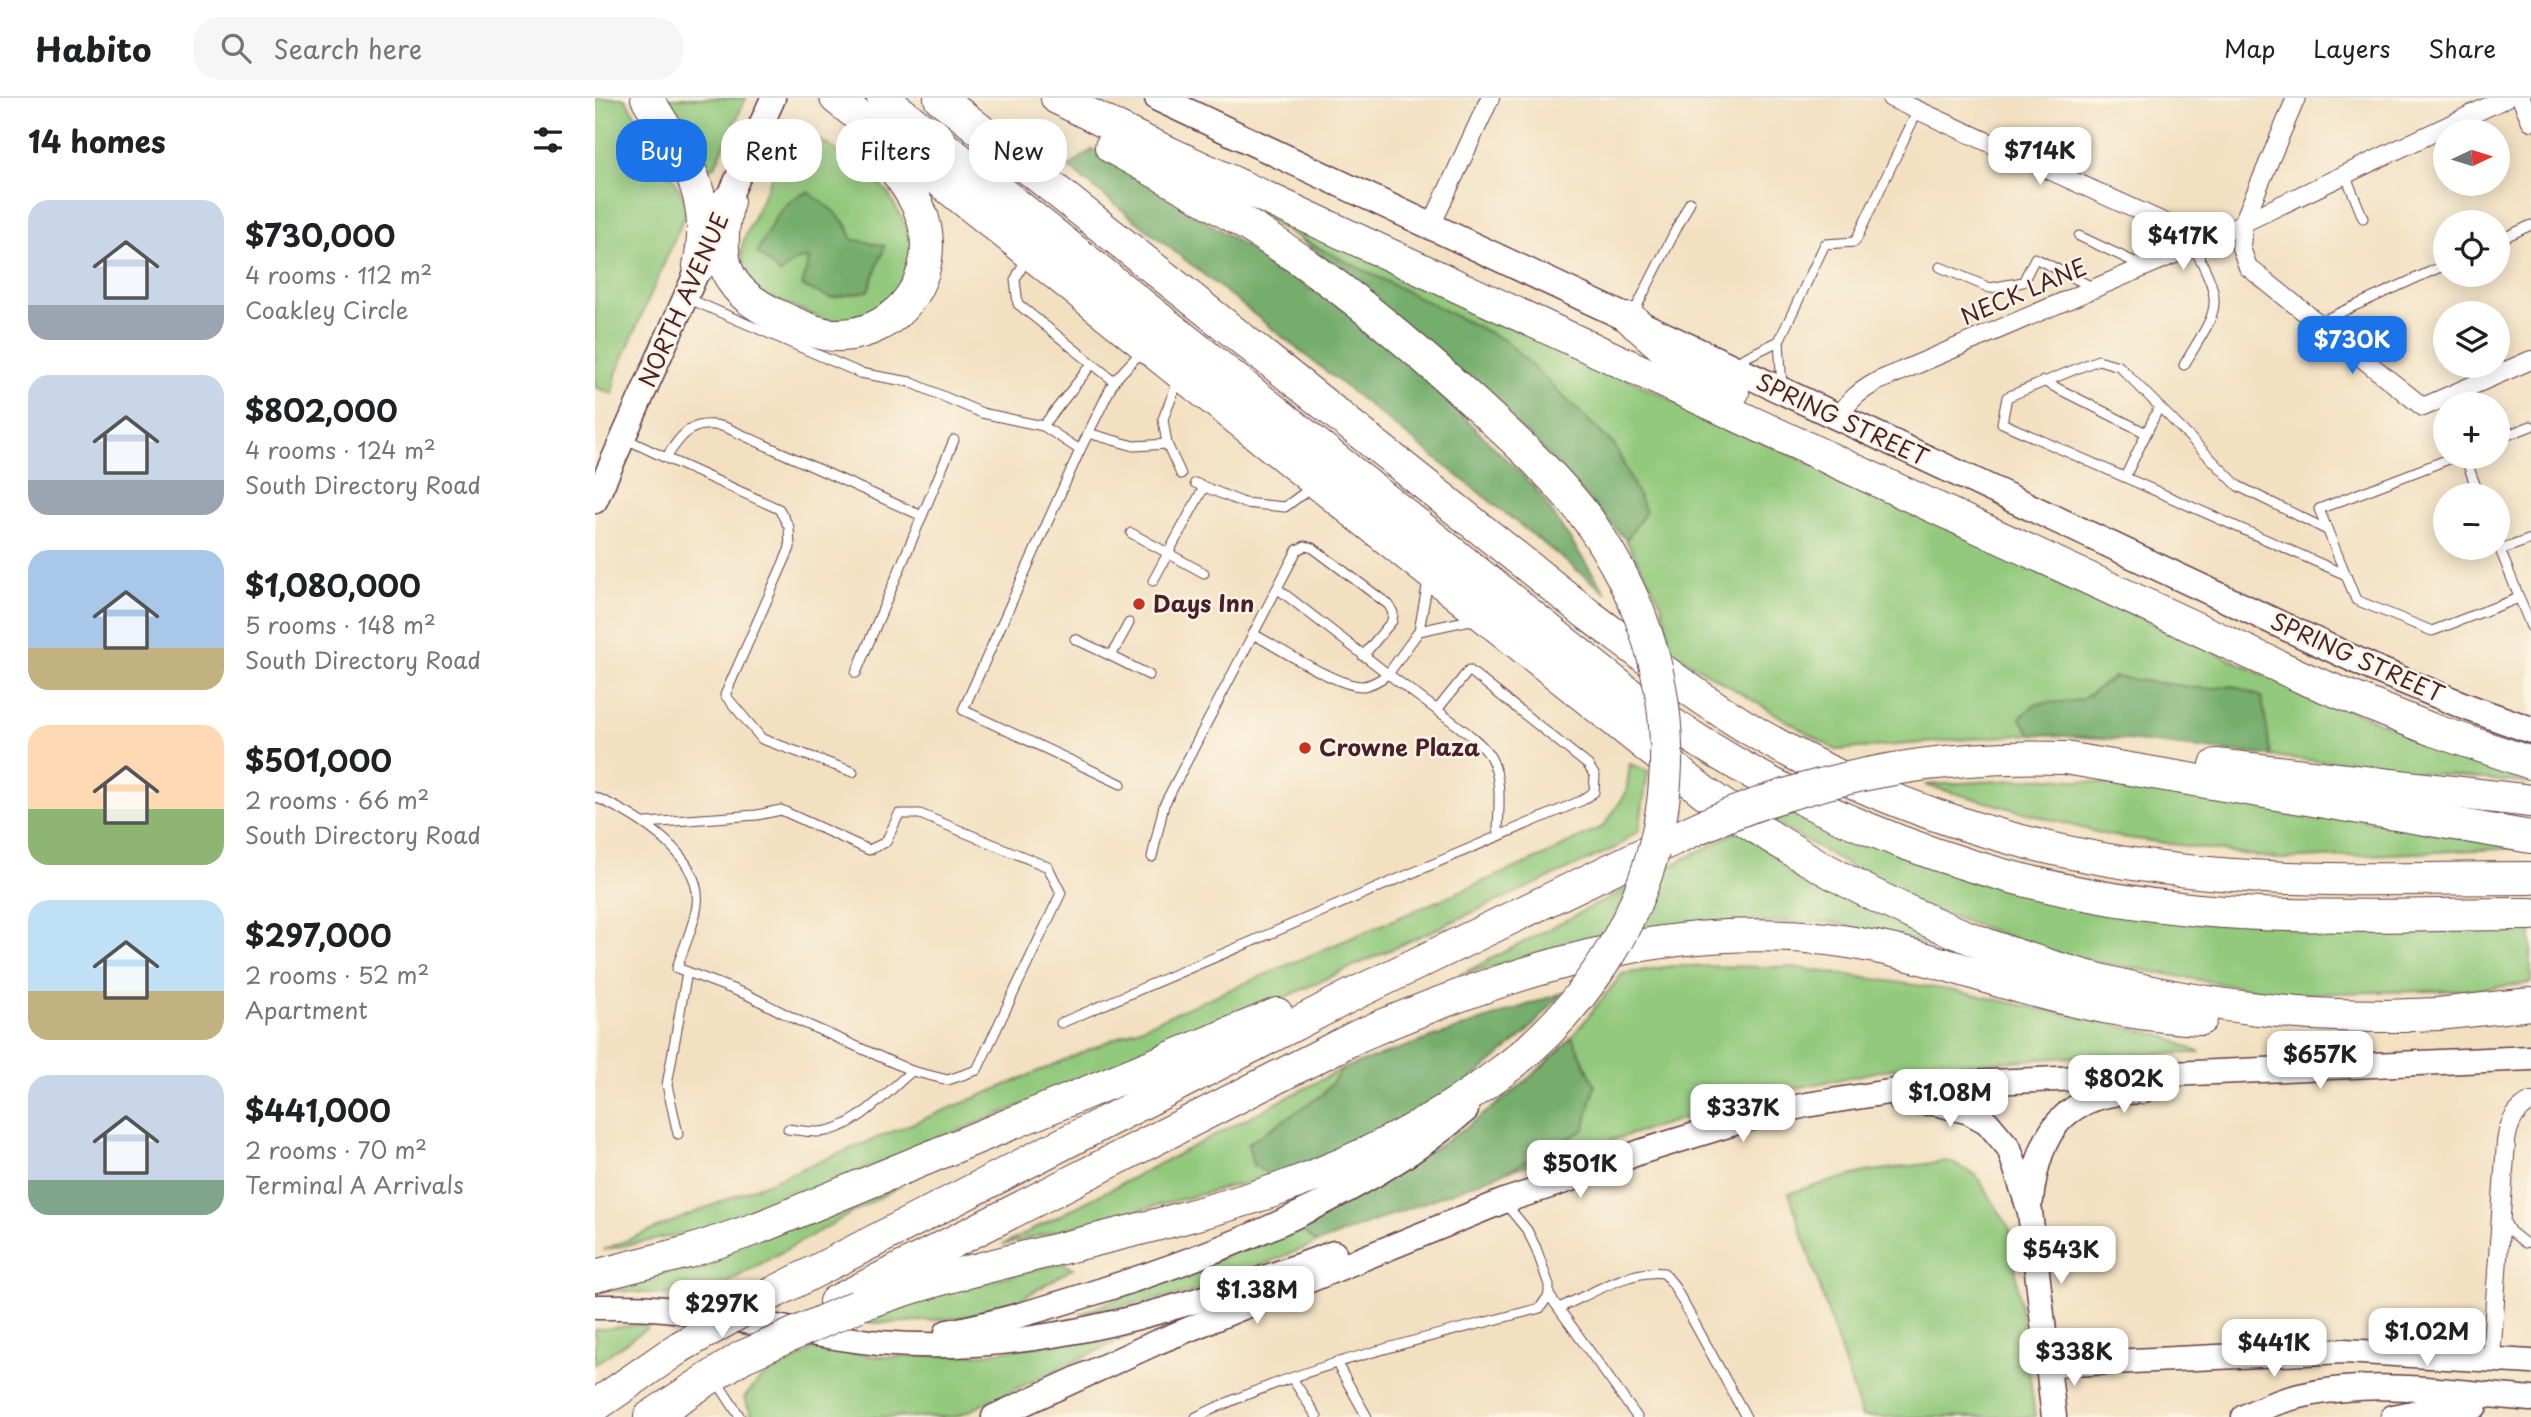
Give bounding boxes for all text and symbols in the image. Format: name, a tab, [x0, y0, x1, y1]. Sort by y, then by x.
search box	[193, 17, 683, 80]
text: Habito	[35, 23, 151, 73]
icon: search	[217, 29, 255, 67]
text: Search here	[273, 29, 422, 68]
text: Map	[2224, 30, 2275, 66]
text: Layers	[2313, 30, 2390, 66]
text: Share	[2428, 30, 2496, 66]
text: 14 homes	[28, 118, 166, 163]
chip: Buy	[616, 119, 707, 182]
chip: Rent	[721, 119, 822, 182]
chip: Filters	[836, 119, 955, 182]
chip: New	[969, 119, 1067, 182]
north arrow	[2433, 119, 2509, 196]
map controls	[2433, 119, 2510, 560]
icon: filters	[529, 121, 567, 159]
pin: $714K	[1991, 127, 2089, 187]
text: $714K	[2004, 132, 2076, 167]
street label: NORTH AVENUE	[628, 207, 737, 392]
button: locate	[2433, 210, 2510, 287]
text: $730,000	[245, 212, 395, 257]
pin: $417K	[2134, 212, 2232, 272]
text: $417K	[2148, 217, 2218, 252]
icon: home	[84, 228, 168, 312]
street label: NECK LANE	[1955, 248, 2092, 333]
text: 4 rooms · 112 m²	[245, 257, 432, 292]
text: Coakley Circle	[245, 292, 409, 327]
button: layers	[2433, 301, 2510, 378]
pin: $730K	[2303, 316, 2401, 376]
text: $730K	[2314, 321, 2390, 356]
street label: SPRING STREET	[1751, 363, 1935, 474]
text: $802,000	[245, 387, 398, 432]
button: +	[2433, 392, 2510, 469]
icon: home	[84, 403, 168, 487]
text: 4 rooms · 124 m²	[245, 432, 436, 467]
text: South Directory Road	[245, 467, 481, 502]
button: −	[2433, 483, 2510, 560]
text: $1,080,000	[245, 562, 421, 607]
icon: home	[84, 578, 168, 662]
place label: Days Inn	[1153, 585, 1254, 620]
marker: Days Inn	[1131, 596, 1147, 612]
street label: SPRING STREET	[2265, 603, 2450, 711]
text: 5 rooms · 148 m²	[245, 607, 436, 642]
text: South Directory Road	[245, 642, 481, 677]
place label: Crowne Plaza	[1319, 729, 1480, 764]
text: $501,000	[245, 737, 392, 782]
marker: Crowne Plaza	[1297, 740, 1313, 756]
icon: home	[84, 753, 168, 837]
text: 2 rooms · 66 m²	[245, 782, 429, 817]
text: South Directory Road	[245, 817, 481, 852]
text: $297,000	[245, 912, 392, 957]
icon: home	[84, 928, 168, 1012]
text: 2 rooms · 52 m²	[245, 957, 429, 992]
text: Apartment	[245, 992, 368, 1027]
pin: $657K	[2271, 1032, 2369, 1091]
text: $657K	[2283, 1036, 2357, 1071]
pin: $802K	[2075, 1056, 2173, 1115]
text: $802K	[2084, 1060, 2164, 1095]
pin: $1.08M	[1893, 1070, 2007, 1129]
text: $1.08M	[1908, 1074, 1992, 1109]
pin: $337K	[1694, 1084, 1792, 1144]
text: $441,000	[245, 1087, 391, 1132]
text: $337K	[1706, 1089, 1780, 1124]
icon: home	[84, 1103, 168, 1187]
text: 2 rooms · 70 m²	[245, 1132, 427, 1167]
pin: $501K	[1531, 1140, 1629, 1200]
text: $501K	[1543, 1145, 1617, 1180]
text: Terminal A Arrivals	[245, 1167, 464, 1202]
pin: $543K	[2012, 1226, 2110, 1286]
text: $543K	[2023, 1231, 2099, 1266]
pin: $1.38M	[1200, 1266, 1314, 1326]
text: $1.38M	[1216, 1271, 1298, 1306]
pin: $297K	[673, 1280, 771, 1340]
text: $297K	[685, 1285, 759, 1320]
pin: $1.02M	[2370, 1308, 2484, 1368]
text: $1.02M	[2385, 1313, 2469, 1348]
pin: $441K	[2225, 1320, 2323, 1379]
text: $441K	[2238, 1324, 2310, 1359]
pin: $338K	[2025, 1328, 2123, 1388]
text: $338K	[2035, 1333, 2113, 1368]

